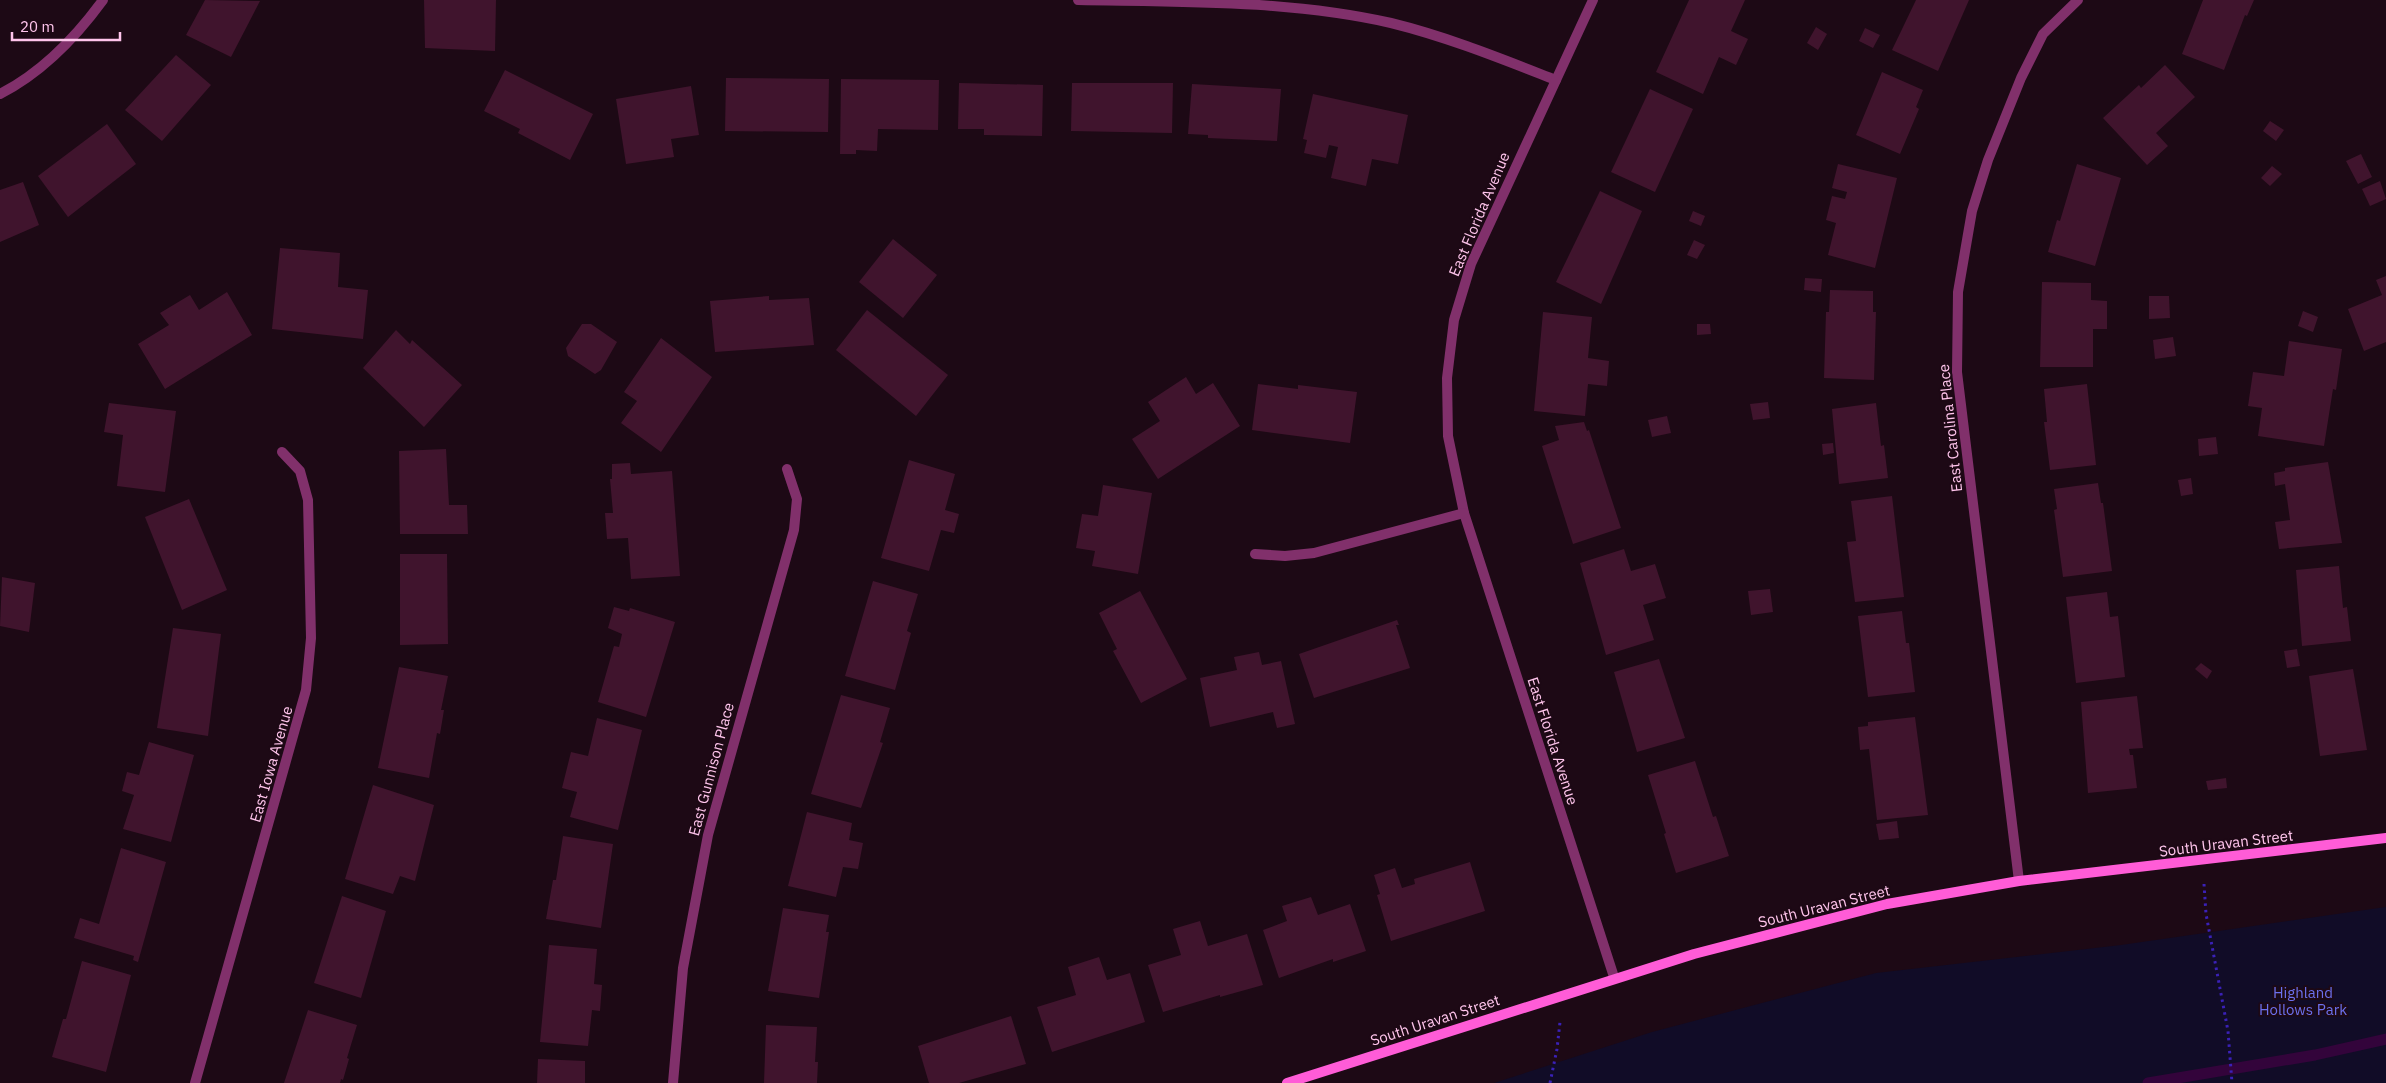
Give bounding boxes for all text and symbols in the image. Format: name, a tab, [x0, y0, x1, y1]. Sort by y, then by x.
scale bar	[12, 10, 120, 42]
text: 20 m	[20, 17, 55, 36]
street label: East Florida Avenue	[1444, 149, 1514, 279]
street label: East Carolina Place	[1934, 363, 1966, 493]
street label: East Florida Avenue	[1523, 675, 1583, 807]
street label: East Gunnison Place	[684, 700, 738, 838]
street label: East Iowa Avenue	[245, 704, 297, 824]
street label: South Uravan Street	[2158, 825, 2294, 861]
street label: South Uravan Street	[1756, 880, 1892, 932]
park label: Highland Hollows Park	[2259, 983, 2347, 1019]
street label: South Uravan Street	[1368, 990, 1502, 1050]

